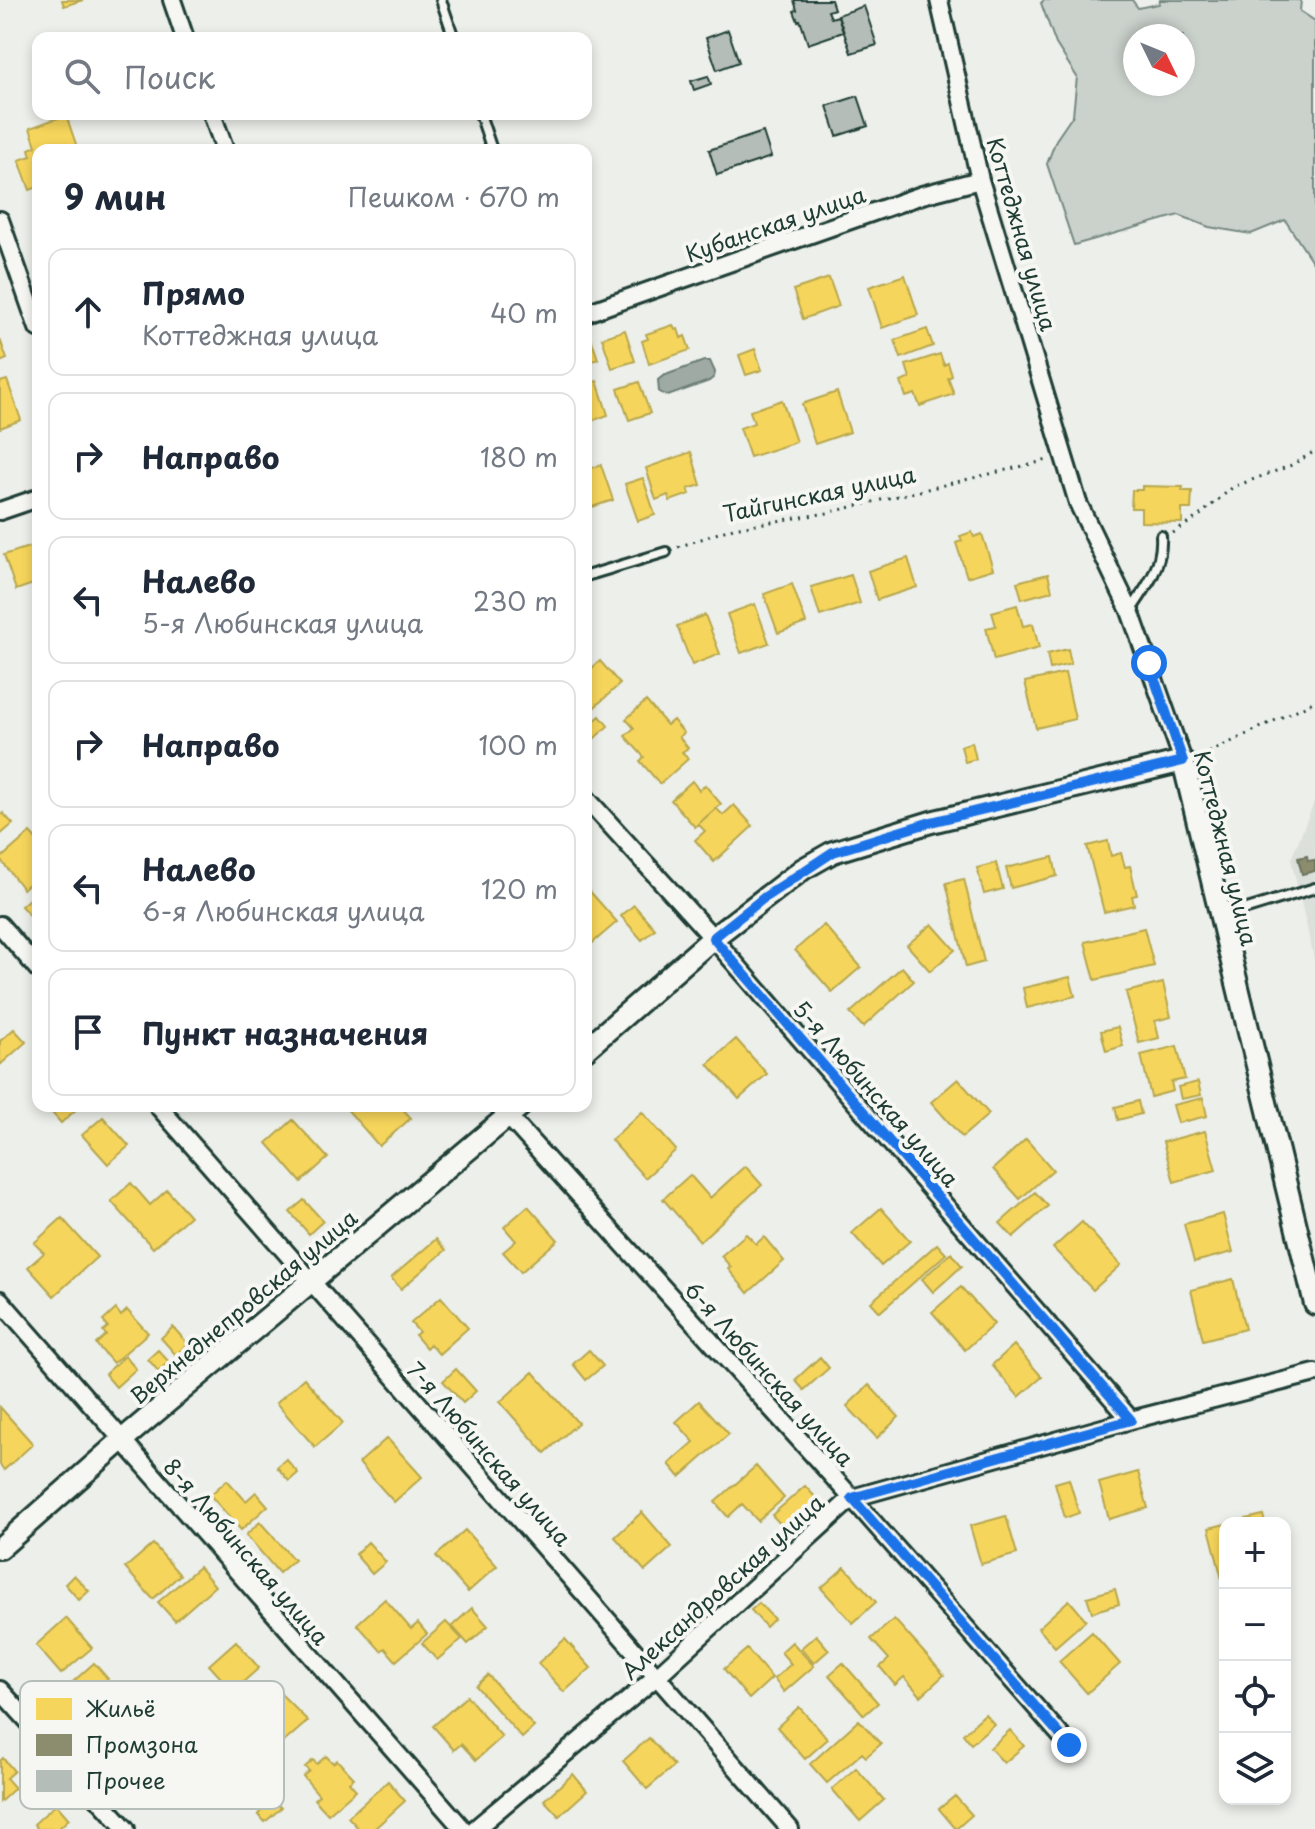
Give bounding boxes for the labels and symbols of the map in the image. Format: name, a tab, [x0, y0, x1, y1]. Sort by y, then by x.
north arrow	[1123, 24, 1195, 96]
street label: Коттеджная улица	[980, 133, 1066, 335]
street label: Кубанская улица	[680, 177, 870, 269]
street label: Тайгинская улица	[720, 456, 919, 530]
route start	[1131, 645, 1167, 681]
street label: Коттеджная улица	[1187, 747, 1267, 949]
street label: 5-я Любинская улица	[787, 992, 968, 1194]
street label: Верхнеднепровская улица	[122, 1201, 364, 1411]
street label: 6-я Любинская улица	[678, 1273, 862, 1473]
street label: 7-я Любинская улица	[400, 1353, 580, 1553]
street label: 8-я Любинская улица	[157, 1451, 337, 1652]
street label: Александровская улица	[613, 1486, 831, 1686]
legend	[20, 1681, 284, 1809]
text: Жильё	[85, 1691, 155, 1724]
text: Промзона	[86, 1727, 198, 1760]
route end	[1051, 1727, 1087, 1763]
text: Прочее	[86, 1763, 166, 1796]

